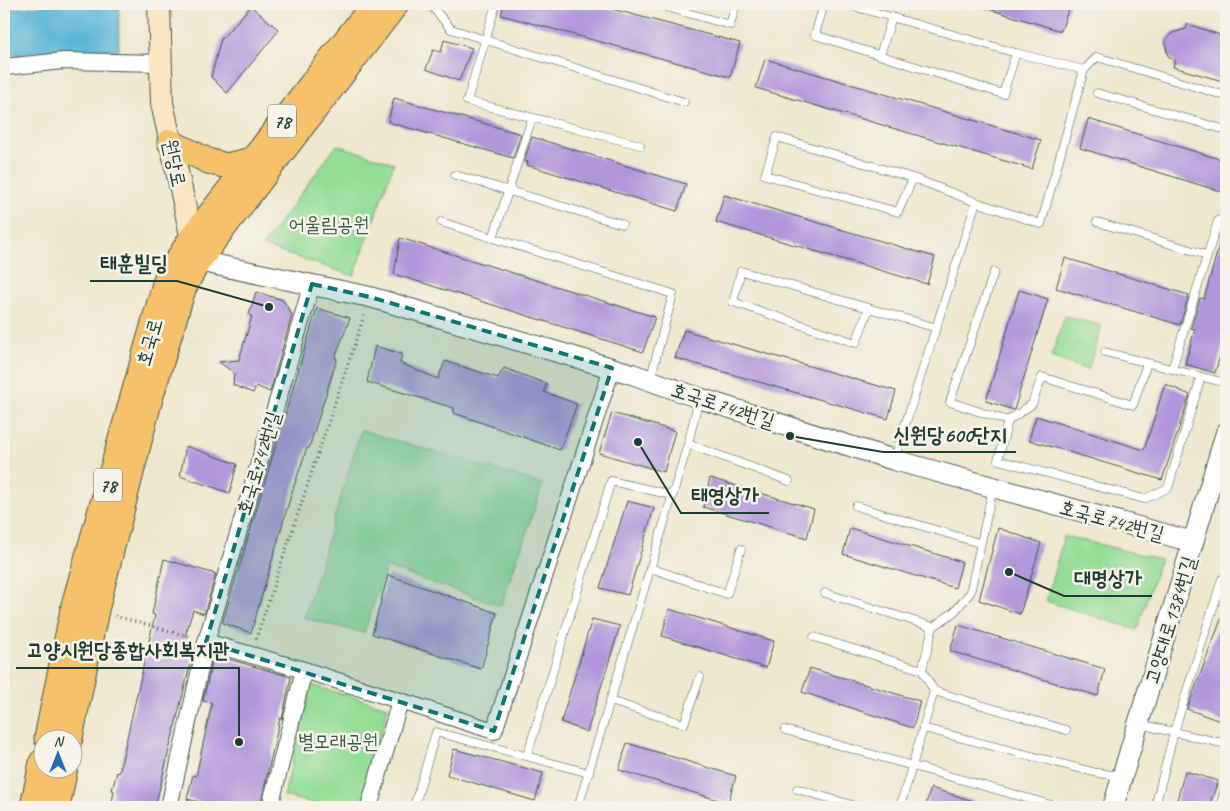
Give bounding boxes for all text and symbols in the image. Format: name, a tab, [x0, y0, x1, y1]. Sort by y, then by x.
road number: 78	[268, 104, 296, 138]
street label: 원당로	[157, 137, 192, 189]
park label: 어울림공원	[289, 212, 369, 237]
callout: 태훈빌딩	[90, 245, 177, 281]
text: 태훈빌딩	[100, 250, 168, 276]
street label: 호국로	[131, 315, 168, 369]
street label: 호국로742번길	[668, 377, 778, 434]
street label: 호국로742번길	[231, 408, 286, 518]
callout: 신원당600단지	[883, 416, 1016, 452]
text: 신원당600단지	[893, 422, 1007, 448]
road number: 78	[94, 468, 122, 502]
callout: 태영상가	[681, 477, 769, 513]
text: 태영상가	[691, 482, 759, 508]
street label: 호국로742번길	[1057, 495, 1167, 546]
street label: 고양대로1384번길	[1139, 553, 1202, 687]
callout: 대명상가	[1064, 560, 1152, 596]
text: 대명상가	[1074, 565, 1142, 591]
callout: 고양시원당종합사회복지관	[16, 632, 239, 668]
text: 고양시원당종합사회복지관	[27, 637, 229, 663]
north arrow	[32, 728, 82, 778]
park label: 별모래공원	[298, 729, 378, 754]
text: N	[54, 733, 65, 750]

